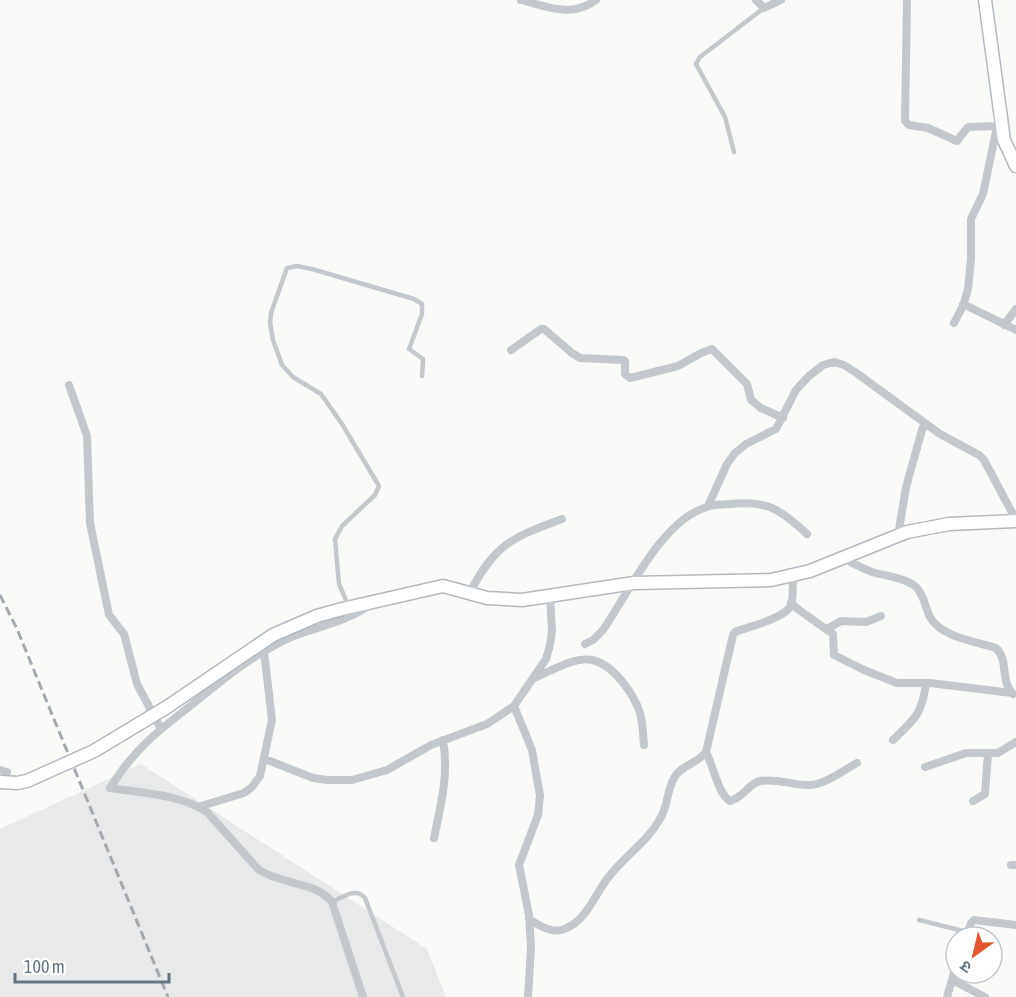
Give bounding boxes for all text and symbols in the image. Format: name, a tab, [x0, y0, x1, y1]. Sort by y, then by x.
north arrow	[944, 925, 1004, 985]
scale bar	[15, 946, 170, 984]
text: 100 m	[24, 956, 65, 977]
text: उ	[956, 957, 975, 978]

